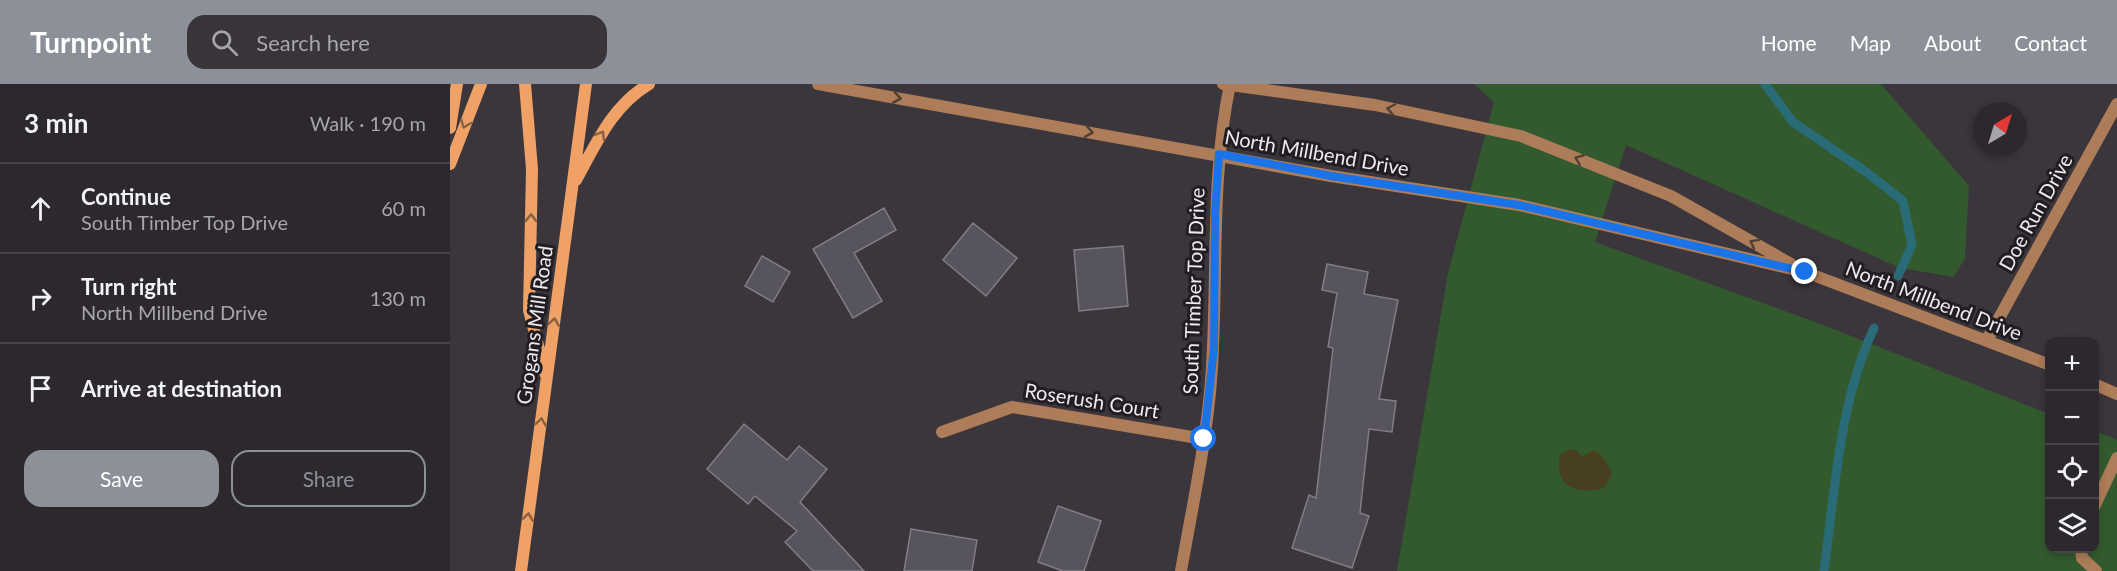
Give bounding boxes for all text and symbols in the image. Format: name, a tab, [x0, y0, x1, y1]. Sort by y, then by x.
search box	[187, 15, 607, 69]
text: Turnpoint	[30, 25, 151, 59]
icon: search	[208, 26, 241, 59]
text: Search here	[256, 29, 370, 56]
text: Home	[1761, 30, 1817, 55]
text: Map	[1850, 30, 1891, 55]
text: About	[1924, 30, 1981, 55]
text: Contact	[2014, 30, 2087, 55]
one-way arrow	[891, 91, 901, 104]
north arrow	[1973, 102, 2027, 156]
one-way arrow	[1386, 103, 1396, 116]
text: 3 min	[24, 107, 88, 139]
text: Walk · 190 m	[310, 111, 426, 135]
one-way arrow	[460, 117, 472, 128]
street label: North Millbend Drive	[1223, 124, 1411, 180]
one-way arrow	[1084, 125, 1093, 137]
one-way arrow	[594, 131, 605, 141]
street label: Doe Run Drive	[1993, 150, 2077, 274]
one-way arrow	[1574, 154, 1585, 166]
text: Continue	[81, 183, 171, 210]
street label: South Timber Top Drive	[1177, 187, 1209, 395]
icon: ahead	[24, 192, 57, 225]
text: 60 m	[381, 196, 426, 220]
text: South Timber Top Drive	[81, 210, 288, 234]
one-way arrow	[525, 214, 537, 223]
one-way arrow	[1750, 239, 1760, 250]
street label: Grogans Mill Road	[511, 244, 557, 406]
street label: North Millbend Drive	[1843, 255, 2025, 345]
route end	[1791, 258, 1817, 284]
text: Turn right	[81, 273, 176, 300]
icon: right	[24, 282, 57, 315]
text: 130 m	[370, 286, 426, 310]
text: North Millbend Drive	[81, 300, 268, 324]
one-way arrow	[547, 317, 560, 326]
map controls	[2045, 337, 2099, 553]
button: +	[2045, 337, 2099, 391]
icon: arrive	[24, 372, 57, 405]
text: Arrive at destination	[81, 375, 282, 402]
street label: Roserush Court	[1023, 378, 1161, 422]
button: −	[2045, 391, 2099, 445]
one-way arrow	[534, 417, 546, 426]
route start	[1190, 425, 1216, 451]
button: locate	[2045, 445, 2099, 499]
button: Save	[24, 450, 219, 507]
button: Share	[231, 450, 426, 507]
button: layers	[2045, 499, 2099, 553]
one-way arrow	[521, 513, 533, 522]

